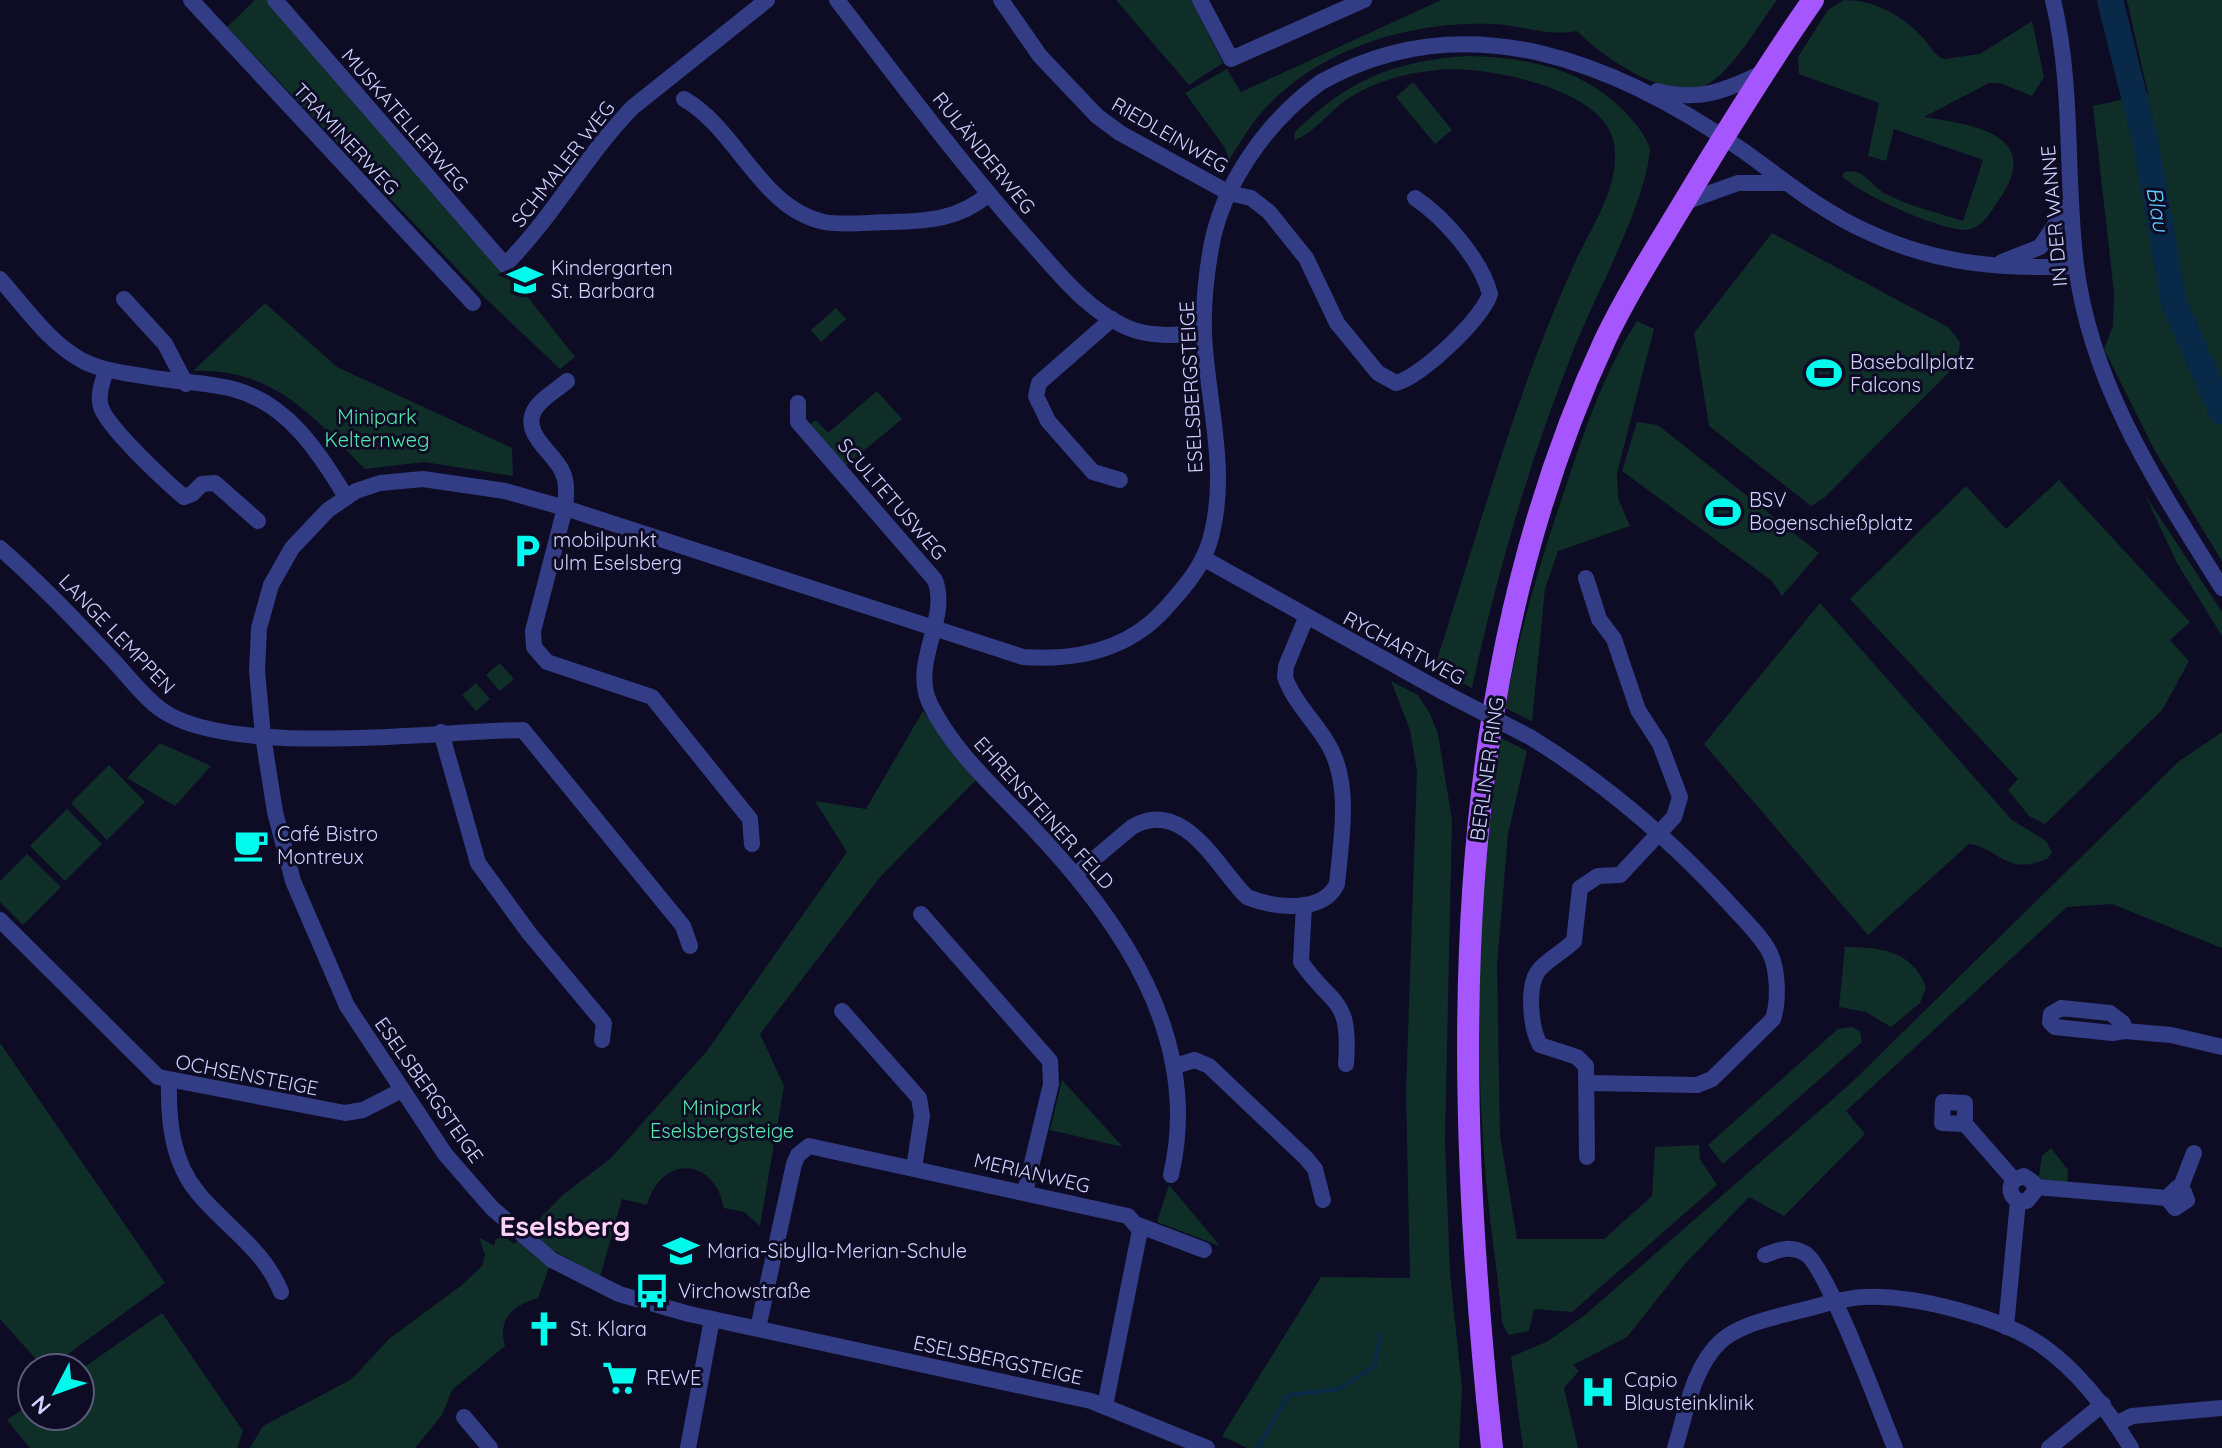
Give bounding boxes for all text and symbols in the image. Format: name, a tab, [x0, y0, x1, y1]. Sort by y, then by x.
street label: MUSKATELLERWEG	[336, 43, 474, 196]
street label: TRAMINERWEG	[288, 78, 405, 200]
street label: RULÄNDERWEG	[928, 87, 1041, 219]
street label: RIEDLEINWEG	[1108, 91, 1233, 178]
street label: SCHMALER WEG	[505, 95, 620, 232]
street label: IN DER WANNE	[2035, 144, 2072, 288]
water label: Blau	[2140, 184, 2176, 235]
place label: Kindergarten St. Barbara	[551, 255, 673, 303]
school or university icon: Kindergarten St. Barbara	[506, 261, 544, 299]
street label: ESELSBERGSTEIGE	[1174, 300, 1207, 474]
place label: Baseballplatz Falcons	[1850, 349, 1974, 397]
sports icon: Baseballplatz Falcons	[1805, 354, 1843, 392]
park label: Minipark Kelternweg	[325, 404, 429, 452]
street label: SCULTETUSWEG	[833, 433, 952, 565]
place label: BSV Bogenschießplatz	[1749, 487, 1913, 535]
sports icon: BSV Bogenschießplatz	[1704, 493, 1742, 531]
place label: mobilpunkt ulm Eselsberg	[553, 527, 682, 575]
parking icon: mobilpunkt ulm Eselsberg	[508, 532, 546, 570]
street label: LANGE LEMPPEN	[54, 568, 181, 699]
street label: RYCHARTWEG	[1339, 605, 1469, 690]
street label: BERLINER RING	[1464, 695, 1509, 842]
street label: EHRENSTEINER FELD	[969, 731, 1120, 894]
place label: Café Bistro Montreux	[277, 821, 378, 869]
cafe icon: Café Bistro Montreux	[232, 826, 270, 864]
street label: ESELSBERGSTEIGE	[370, 1012, 489, 1167]
street label: OCHSENSTEIGE	[174, 1048, 321, 1101]
park label: Minipark Eselsbergsteige	[650, 1095, 794, 1143]
street label: MERIANWEG	[972, 1147, 1093, 1198]
district label: Eselsberg	[500, 1208, 630, 1243]
school or university icon: Maria-Sibylla-Merian-Schule	[662, 1232, 700, 1270]
place label: Maria-Sibylla-Merian-Schule	[707, 1238, 967, 1263]
bus stop icon: Virchowstraße	[633, 1272, 671, 1310]
place label: Virchowstraße	[678, 1278, 811, 1303]
church icon: St. Klara	[525, 1310, 563, 1348]
place label: St. Klara	[570, 1316, 647, 1341]
street label: ESELSBERGSTEIGE	[911, 1329, 1085, 1390]
north arrow	[16, 1352, 96, 1432]
supermarket icon: REWE	[601, 1359, 639, 1397]
place label: REWE	[646, 1365, 701, 1390]
place label: Capio Blausteinklinik	[1624, 1367, 1754, 1415]
hospital icon: Capio Blausteinklinik	[1579, 1373, 1617, 1411]
text: N	[25, 1390, 57, 1420]

